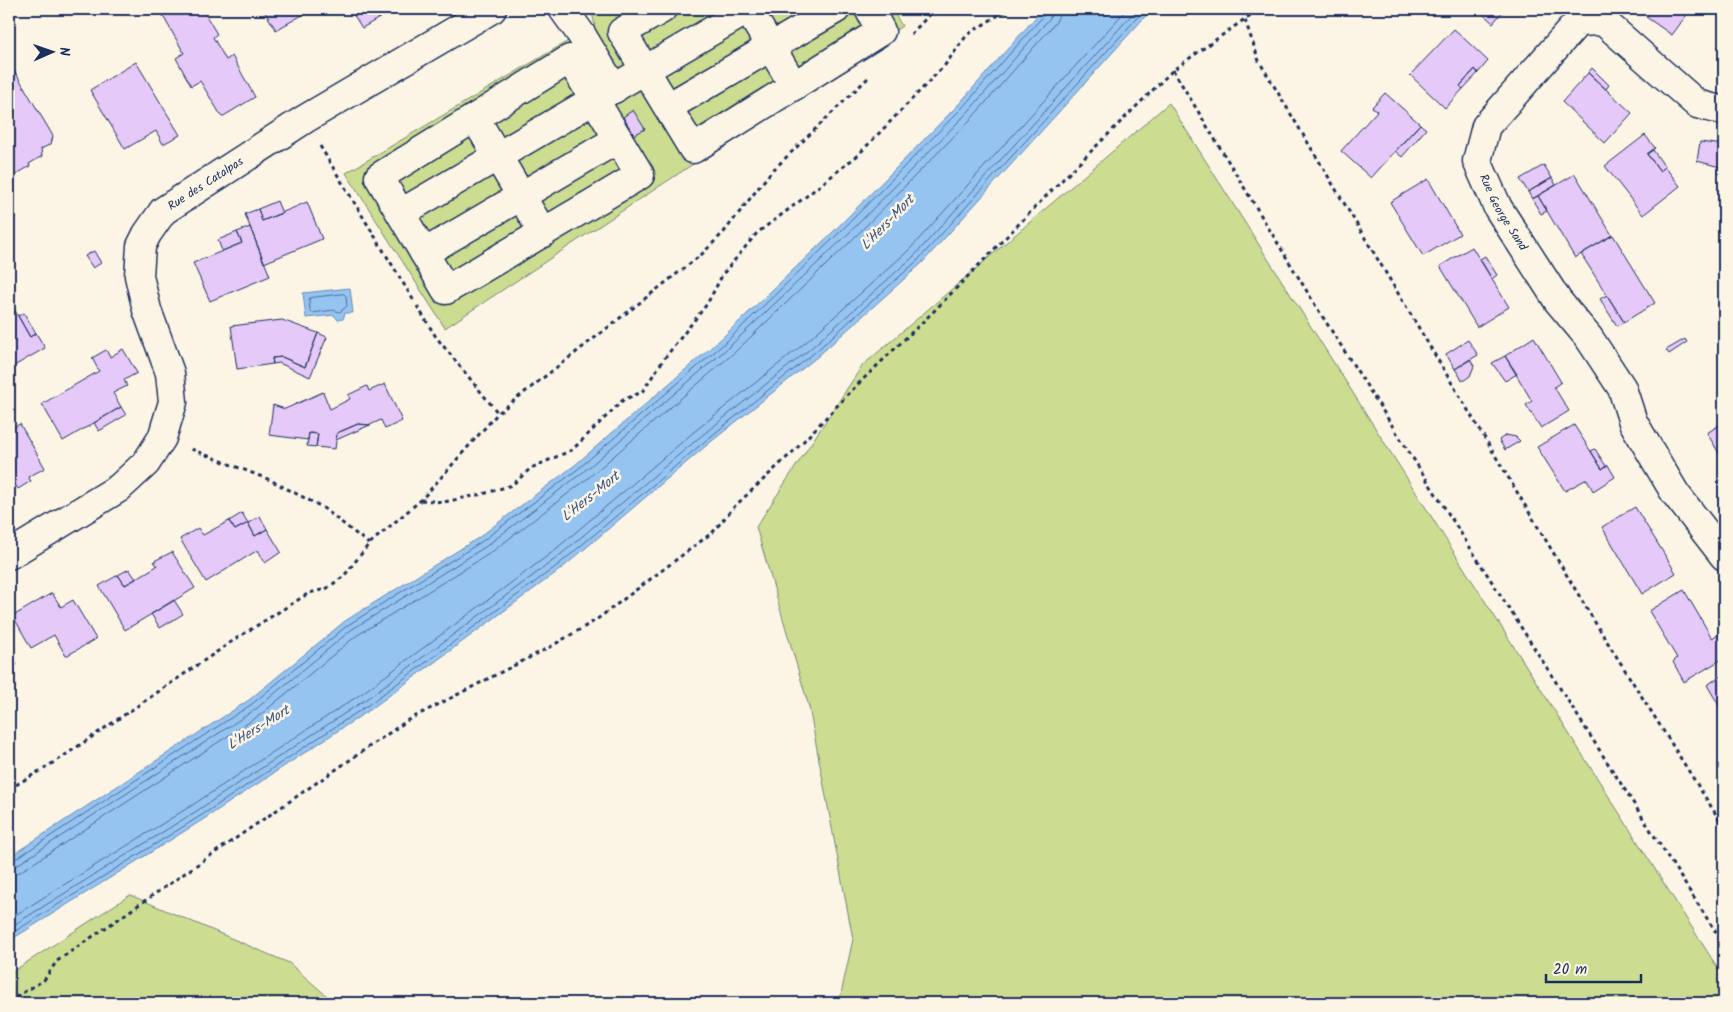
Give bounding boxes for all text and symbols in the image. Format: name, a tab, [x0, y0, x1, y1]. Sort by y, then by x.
north arrow	[28, 28, 78, 78]
text: N	[53, 47, 75, 57]
street label: Rue des Catalpas	[164, 152, 247, 216]
street label: Rue George Sand	[1474, 171, 1533, 255]
water label: L'Hers-Mort	[856, 188, 922, 255]
water label: L'Hers-Mort	[557, 465, 627, 527]
water label: L'Hers-Mort	[223, 699, 296, 756]
scale bar	[1546, 952, 1640, 984]
text: 20 m	[1553, 958, 1587, 982]

